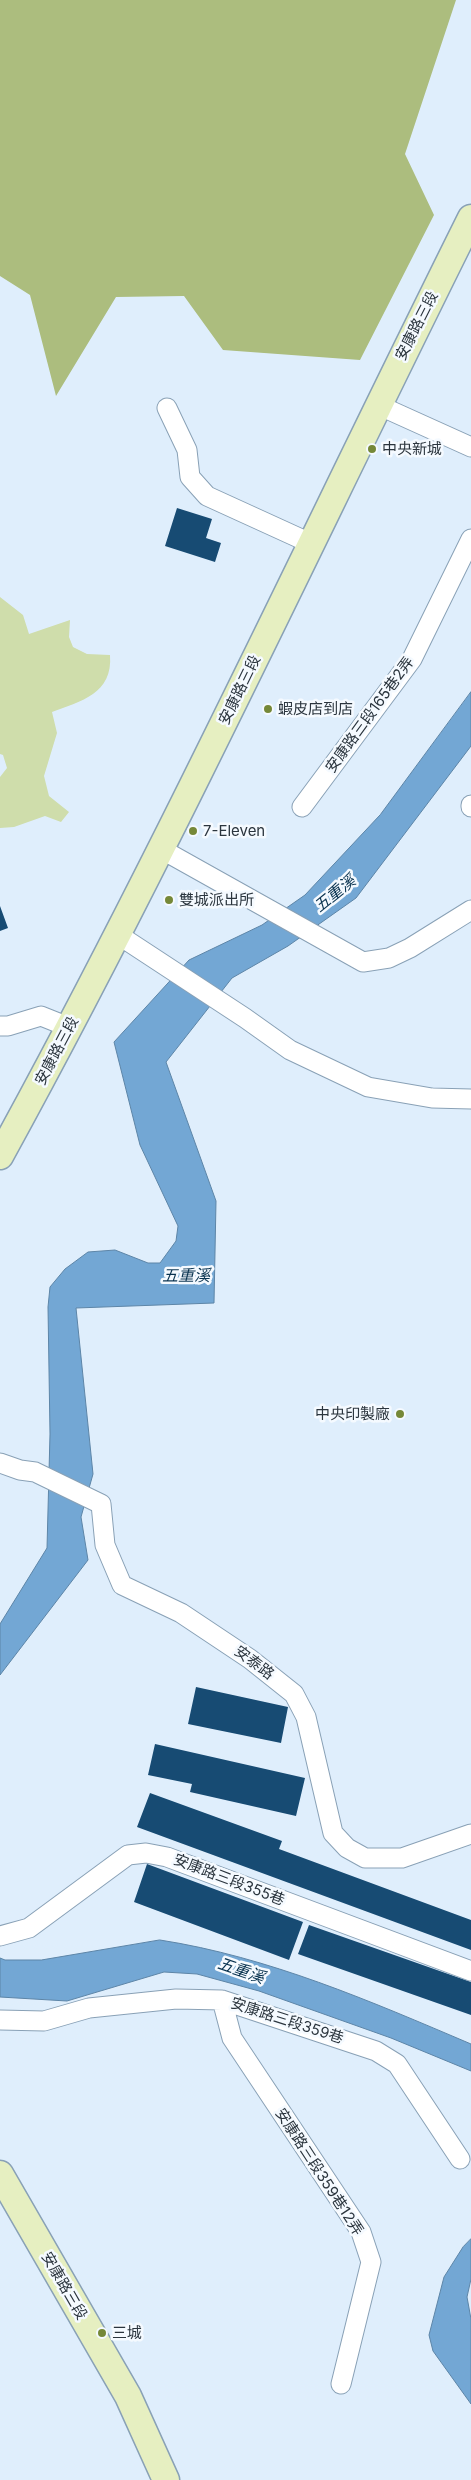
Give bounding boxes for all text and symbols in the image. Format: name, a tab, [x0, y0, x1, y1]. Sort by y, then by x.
street label: 安康路三段	[392, 289, 442, 363]
place label: 中央新城	[382, 440, 442, 458]
marker: 中央新城	[366, 443, 378, 455]
street label: 安康路三段	[215, 652, 265, 728]
street label: 安康路三段165巷2弄	[322, 654, 418, 776]
place label: 蝦皮店到店	[278, 700, 353, 718]
marker: 蝦皮店到店	[262, 703, 274, 715]
place label: 7-Eleven	[203, 822, 265, 840]
marker: 7-Eleven	[187, 825, 199, 837]
water label: 五重溪	[310, 871, 360, 917]
place label: 雙城派出所	[179, 891, 254, 909]
marker: 雙城派出所	[163, 894, 175, 906]
street label: 安康路三段	[31, 1014, 83, 1088]
water label: 五重溪	[162, 1266, 210, 1286]
place label: 中央印製廠	[315, 1405, 390, 1423]
marker: 中央印製廠	[394, 1408, 406, 1420]
street label: 安泰路	[231, 1642, 277, 1684]
street label: 安康路三段355巷	[171, 1851, 287, 1909]
water label: 五重溪	[215, 1954, 267, 1988]
street label: 安康路三段359巷	[228, 1994, 346, 2048]
street label: 安康路三段359巷12弄	[271, 2105, 367, 2239]
street label: 安康路三段	[37, 2249, 91, 2323]
place label: 三城	[112, 2324, 142, 2342]
marker: 三城	[96, 2327, 108, 2339]

